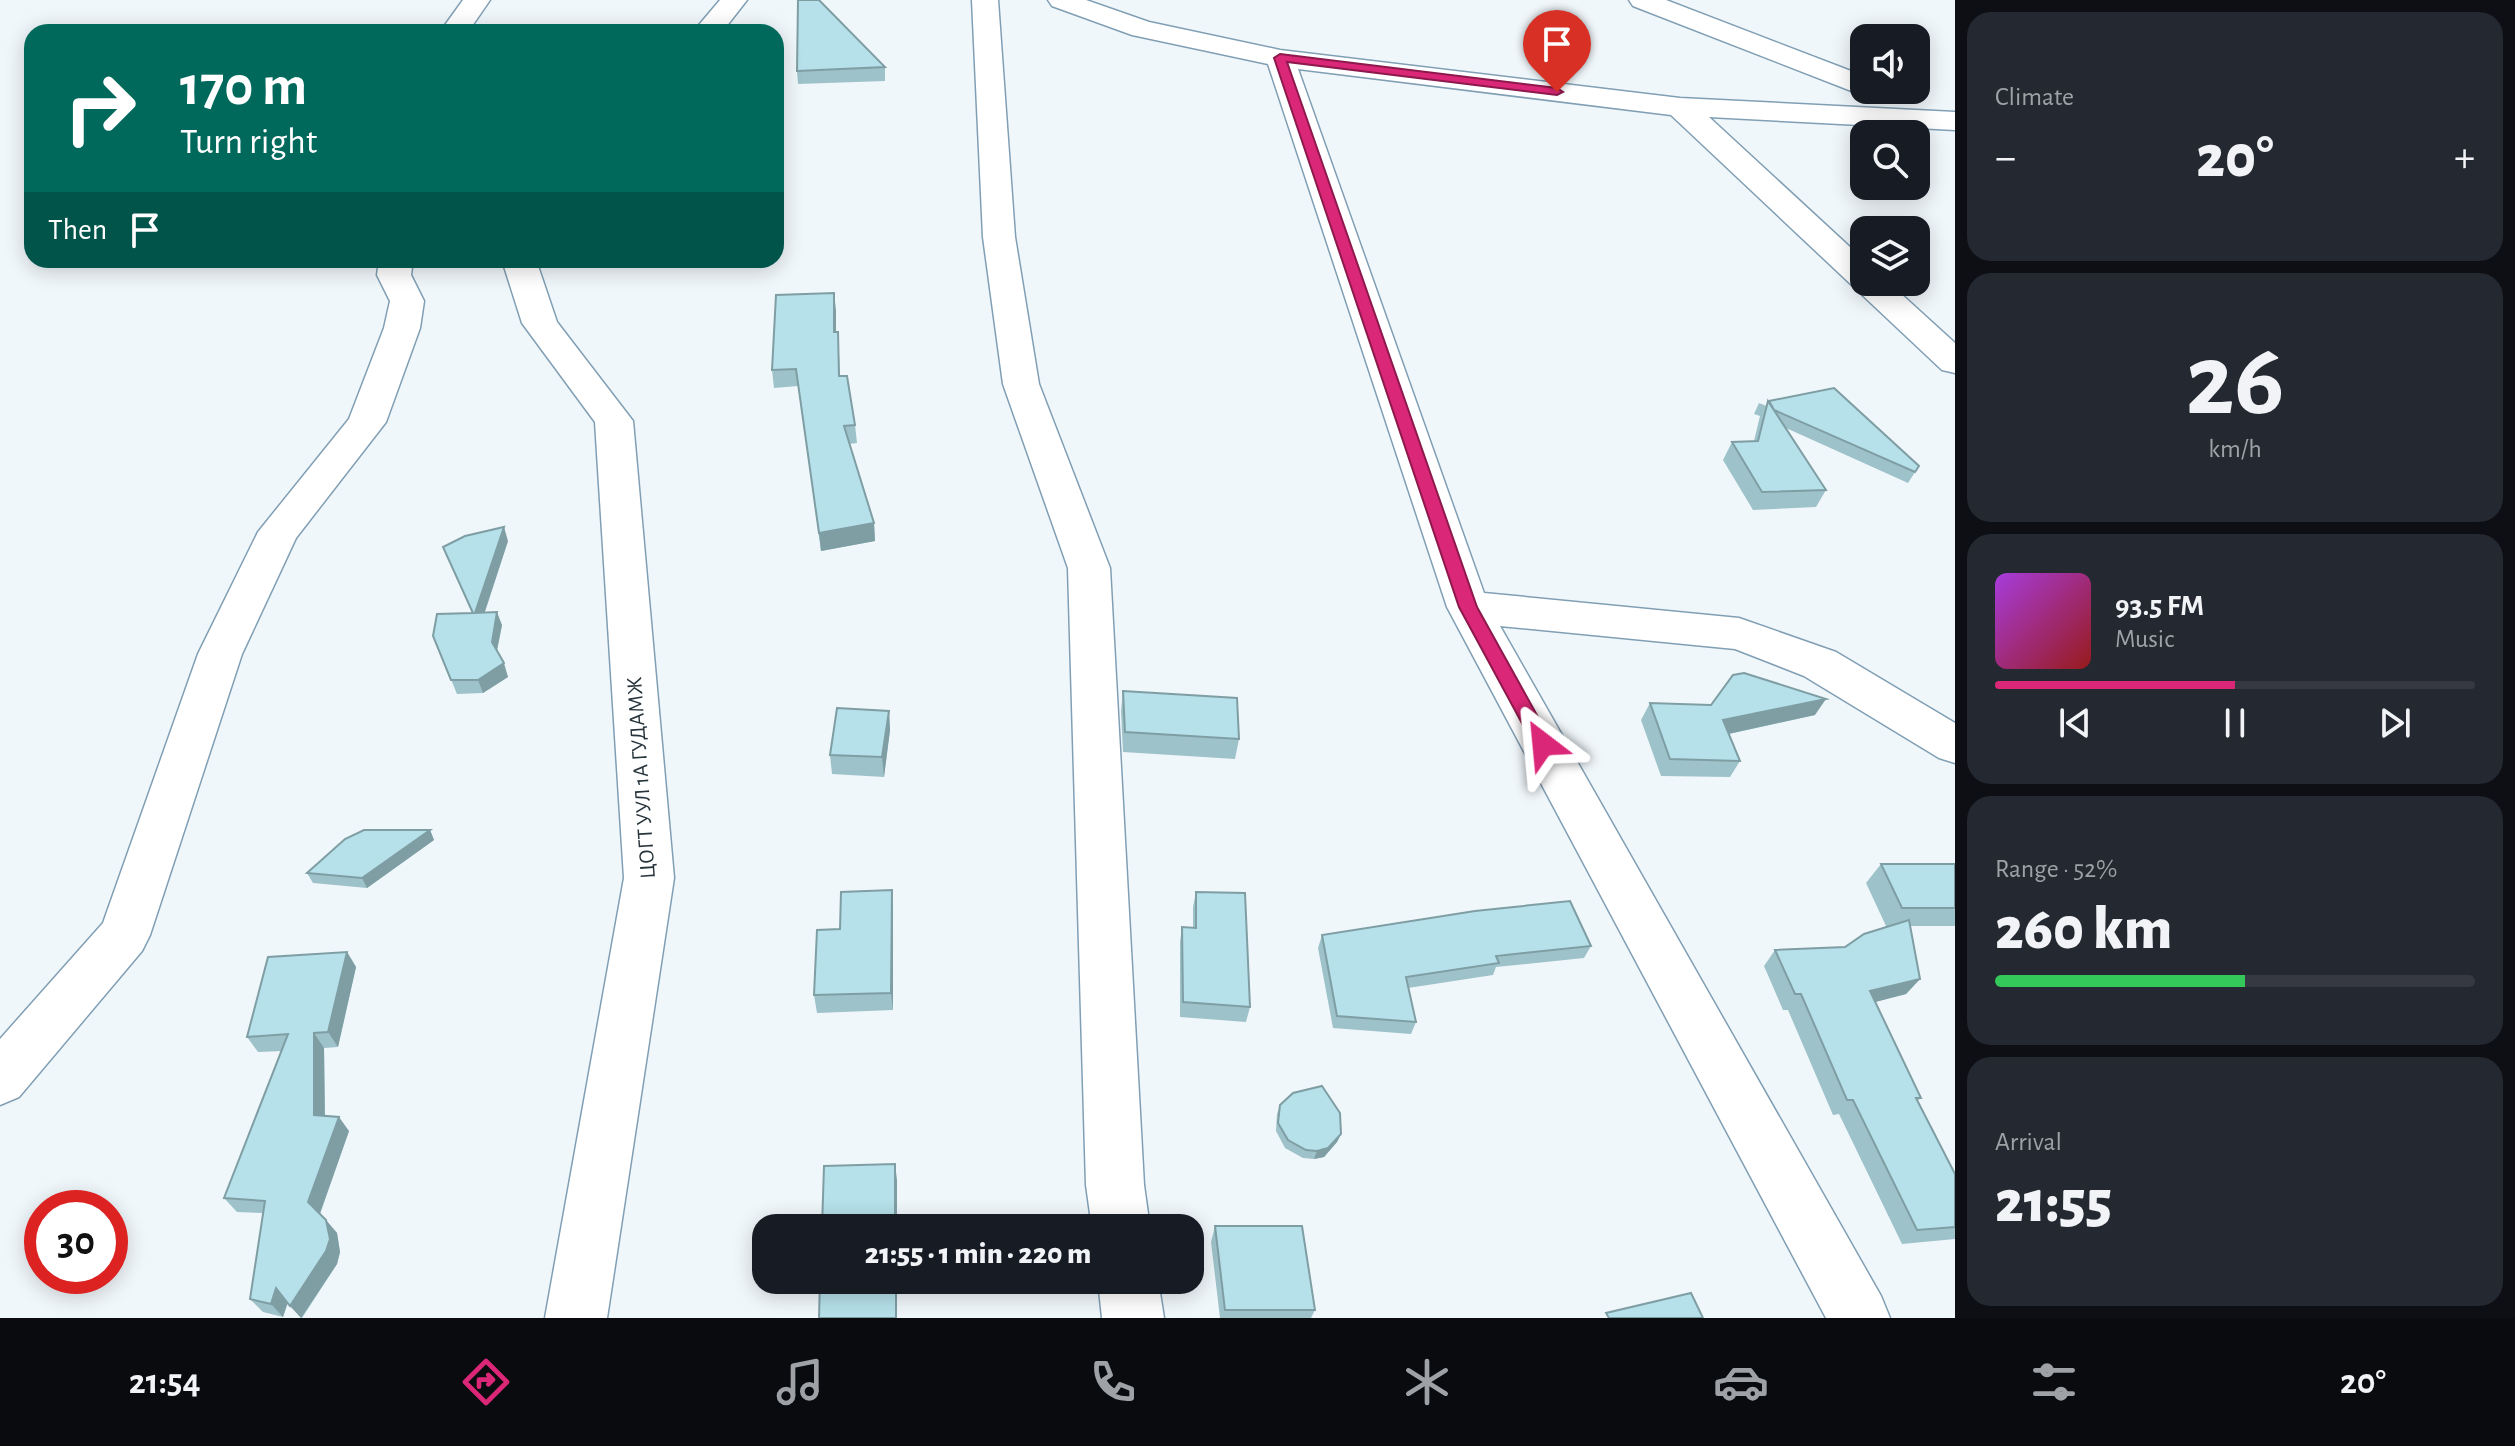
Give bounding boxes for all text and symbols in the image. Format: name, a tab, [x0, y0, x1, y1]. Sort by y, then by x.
pin	[1523, 10, 1591, 92]
icon: arrive	[1535, 22, 1579, 66]
map controls	[1850, 24, 1930, 296]
button: sound	[1850, 24, 1930, 104]
icon: right	[48, 56, 152, 160]
text: 170 m	[180, 59, 307, 115]
text: Climate	[1995, 84, 2074, 110]
button: search	[1850, 120, 1930, 200]
text: Turn right	[180, 124, 317, 160]
text: 20°	[2196, 128, 2274, 188]
text: −	[1995, 136, 2016, 180]
text: +	[2454, 136, 2475, 180]
icon: arrive	[123, 208, 167, 252]
text: Then	[48, 215, 107, 245]
button: layers	[1850, 216, 1930, 296]
text: 26	[2185, 330, 2285, 434]
text: km/h	[2208, 436, 2262, 462]
text: 93.5 FM	[2115, 591, 2204, 621]
text: Music	[2115, 626, 2174, 652]
street label: ЦОГТ УУЛ 1А ГУДАМЖ	[623, 676, 659, 880]
icon: previous	[2053, 701, 2097, 745]
icon: pause	[2213, 701, 2257, 745]
icon: next	[2373, 701, 2417, 745]
position arrow	[1501, 702, 1585, 786]
text: Range · 52%	[1995, 856, 2117, 882]
text: 260 km	[1995, 900, 2172, 960]
text: Arrival	[1995, 1129, 2062, 1155]
text: 21:55	[1995, 1173, 2112, 1233]
speed limit sign: 30	[24, 1190, 128, 1294]
text: 21:55 · 1 min · 220 m	[865, 1239, 1091, 1269]
icon: directions	[458, 1354, 514, 1410]
icon: music	[772, 1354, 828, 1410]
icon: phone	[1085, 1354, 1141, 1410]
icon: climate	[1399, 1354, 1455, 1410]
icon: car	[1713, 1354, 1769, 1410]
icon: filters	[2026, 1354, 2082, 1410]
text: 21:54	[129, 1364, 201, 1400]
text: 20°	[2340, 1364, 2386, 1400]

